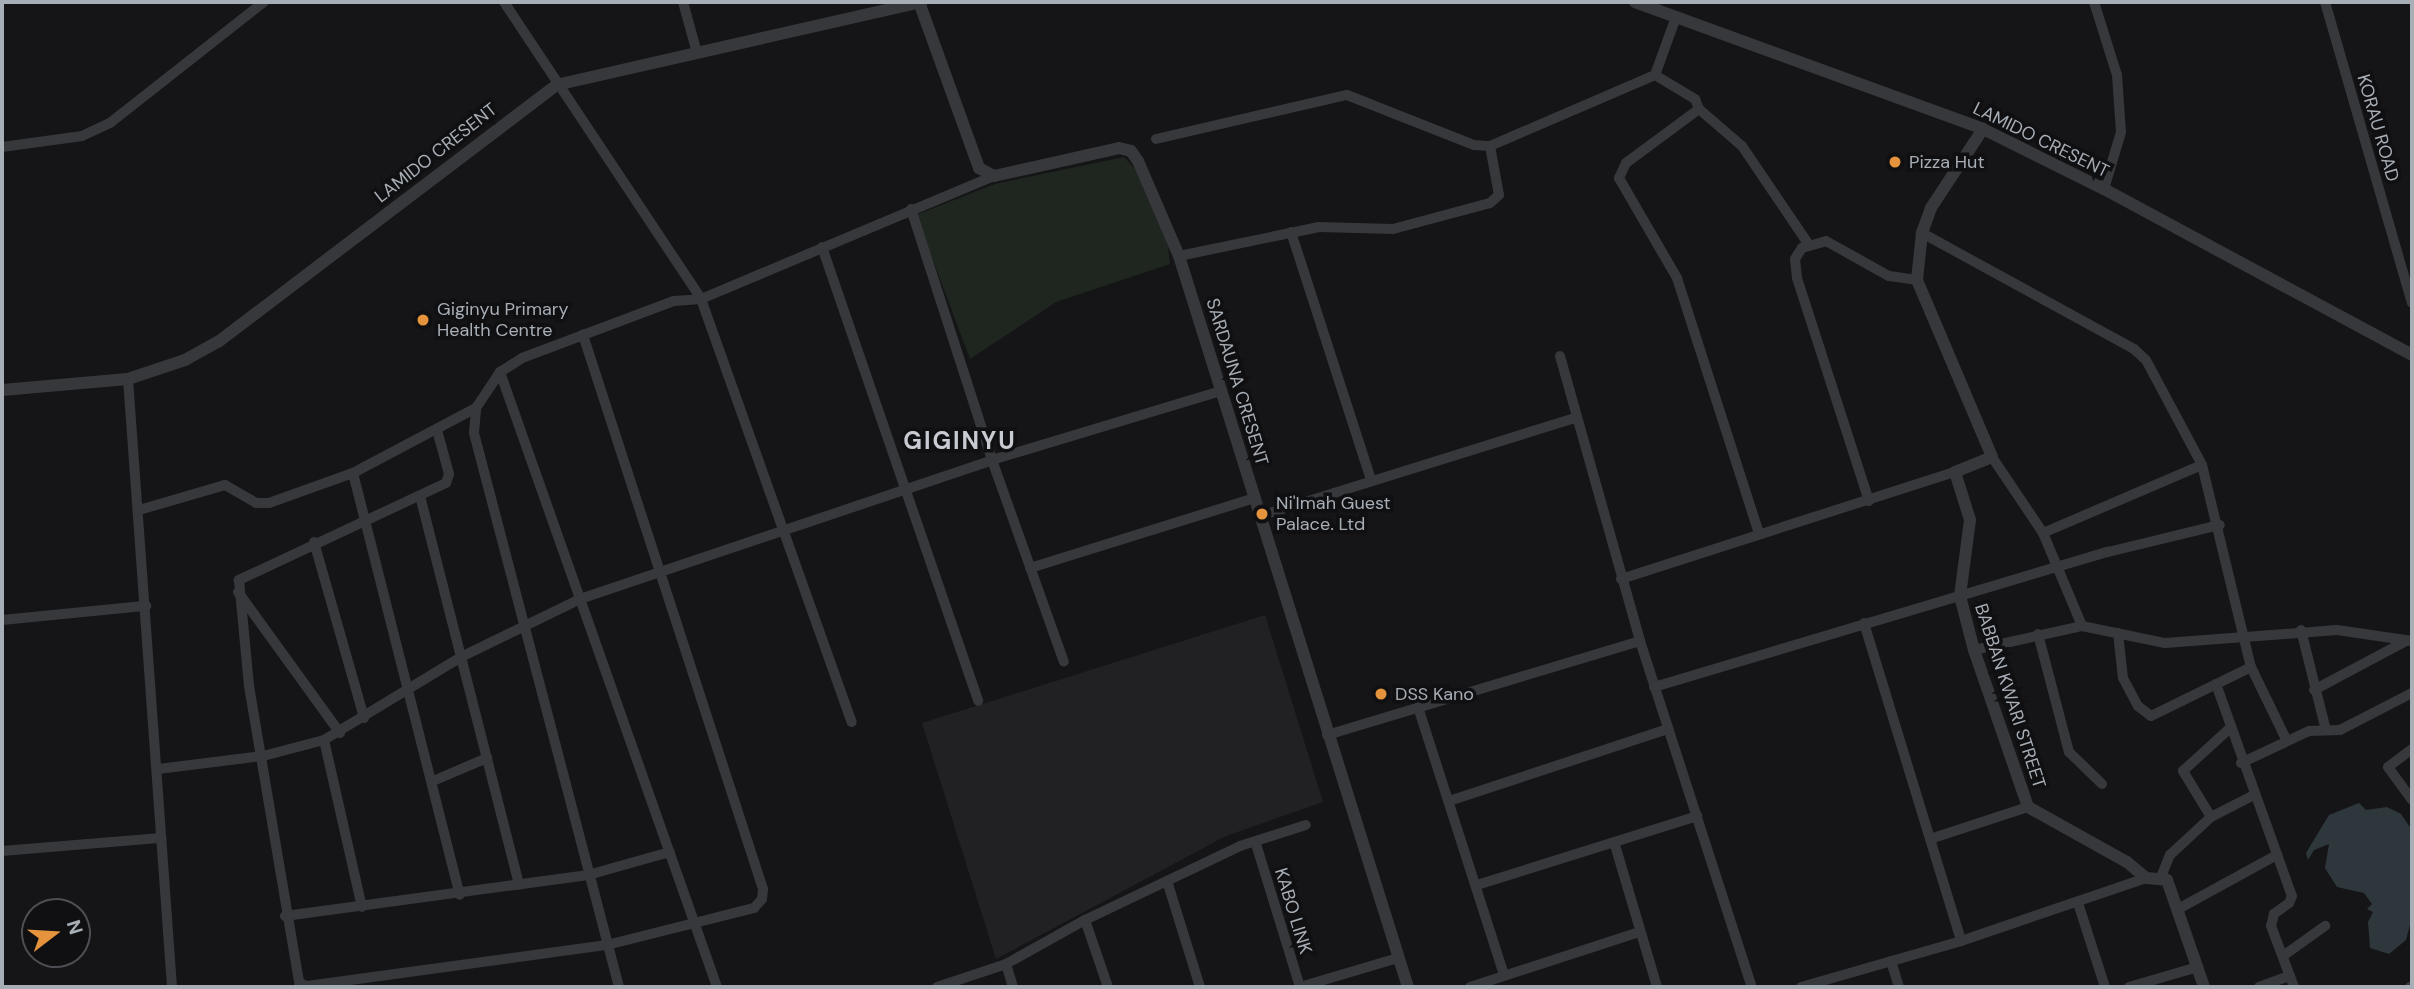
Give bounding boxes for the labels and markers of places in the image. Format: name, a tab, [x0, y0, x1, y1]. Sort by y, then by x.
place label: Pizza Hut	[1909, 151, 1984, 173]
marker: Pizza Hut	[1887, 154, 1903, 170]
place label: Giginyu Primary Health Centre	[437, 299, 568, 342]
marker: Giginyu Primary Health Centre	[415, 312, 431, 328]
place label: Ni'Imah Guest Palace. Ltd	[1276, 493, 1391, 536]
marker: Ni'Imah Guest Palace. Ltd	[1254, 506, 1270, 522]
place label: DSS Kano	[1395, 683, 1474, 705]
marker: DSS Kano	[1373, 686, 1389, 702]

